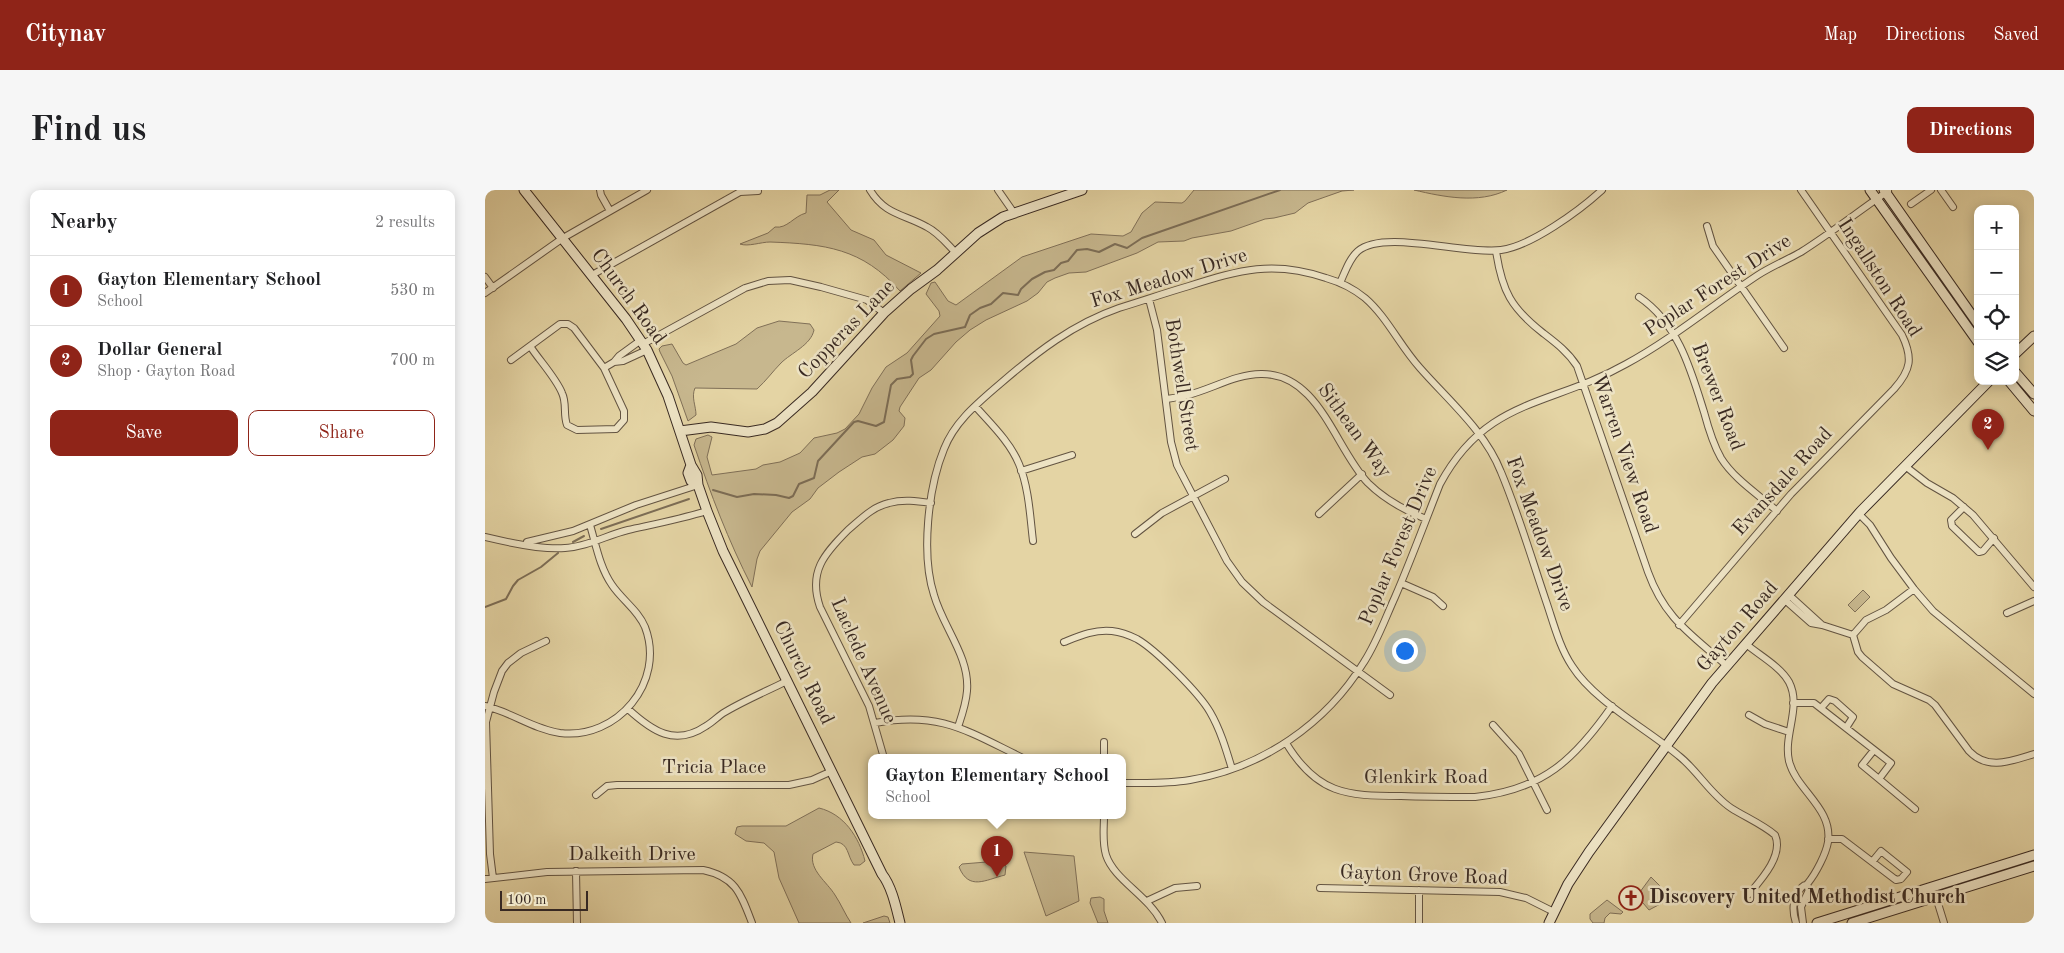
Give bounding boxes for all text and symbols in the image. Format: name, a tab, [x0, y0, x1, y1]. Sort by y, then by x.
text: Citynav	[25, 23, 106, 47]
text: Map	[1824, 26, 1857, 44]
text: Directions	[1885, 26, 1965, 44]
text: Saved	[1993, 26, 2039, 44]
button: Directions	[1907, 107, 2034, 153]
text: Find us	[30, 113, 146, 148]
map controls	[1974, 205, 2019, 385]
button: +	[1974, 205, 2019, 250]
text: Nearby	[50, 212, 118, 233]
text: 2 results	[375, 215, 435, 231]
street label: Ingallston Road	[1833, 215, 1925, 341]
street label: Poplar Forest Drive	[1641, 231, 1795, 341]
street label: Church Road	[587, 245, 669, 349]
street label: Fox Meadow Drive	[1088, 246, 1250, 312]
button: −	[1974, 250, 2019, 295]
text: Gayton Elementary School	[97, 271, 321, 290]
street label: Copperas Lane	[795, 277, 899, 383]
text: 1	[61, 283, 71, 299]
text: 530 m	[390, 283, 435, 299]
text: School	[97, 294, 143, 310]
button: locate	[1974, 295, 2019, 340]
street label: Bothwell Street	[1161, 317, 1201, 453]
button: layers	[1974, 340, 2019, 385]
text: Dollar General	[97, 341, 222, 360]
street label: Brewer Road	[1687, 341, 1747, 453]
text: 2	[61, 353, 71, 369]
text: 700 m	[390, 353, 435, 369]
text: Shop · Gayton Road	[97, 364, 235, 380]
street label: Warren View Road	[1587, 372, 1661, 536]
street label: Sithean Way	[1313, 380, 1395, 482]
pin: 2	[1972, 409, 2004, 450]
button: Save	[50, 410, 238, 456]
button: Share	[248, 410, 435, 456]
street label: Evansdale Road	[1729, 424, 1837, 540]
street label: Fox Meadow Drive	[1502, 454, 1576, 614]
street label: Poplar Forest Drive	[1356, 464, 1442, 628]
street label: Gayton Road	[1694, 578, 1782, 676]
street label: Laclede Avenue	[826, 595, 900, 727]
street label: Church Road	[769, 618, 837, 728]
your location	[1392, 638, 1418, 664]
popup	[868, 754, 1126, 819]
street label: Tricia Place	[662, 758, 766, 778]
text: Gayton Elementary School	[885, 767, 1109, 786]
street label: Glenkirk Road	[1364, 768, 1488, 788]
text: School	[885, 790, 931, 806]
pin: 1	[981, 836, 1013, 877]
street label: Dalkeith Drive	[568, 845, 696, 865]
street label: Gayton Grove Road	[1339, 863, 1509, 889]
church icon: Discovery United Methodist Church	[1618, 885, 1644, 911]
scale bar	[500, 888, 587, 911]
place label: Discovery United Methodist Church	[1649, 888, 1966, 908]
text: 100 m	[507, 893, 546, 907]

